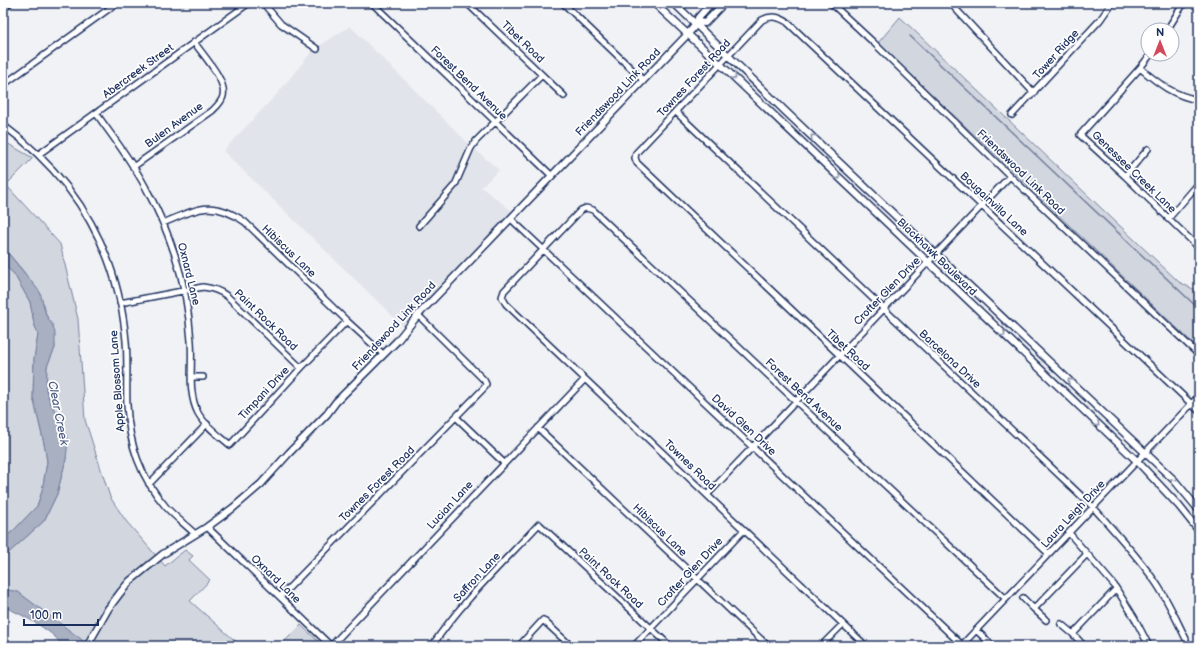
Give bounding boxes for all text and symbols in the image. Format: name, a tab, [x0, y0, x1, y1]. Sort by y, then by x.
street label: Tibet Road	[499, 18, 547, 66]
north arrow	[1140, 22, 1180, 62]
street label: Tower Ridge	[1030, 26, 1082, 81]
text: N	[1156, 26, 1164, 39]
street label: Townes Forest Road	[655, 37, 733, 119]
street label: Abercreek Street	[100, 41, 176, 101]
street label: Forest Bend Avenue	[428, 43, 510, 123]
street label: Friendswood Link Road	[573, 46, 663, 138]
one-way arrow	[729, 72, 737, 80]
street label: Bulen Avenue	[142, 99, 206, 150]
street label: Friendswood Link Road	[975, 127, 1067, 217]
street label: Genessee Creek Lane	[1089, 128, 1179, 216]
one-way arrow	[810, 134, 818, 142]
street label: Bougainvilla Lane	[957, 169, 1031, 239]
one-way arrow	[833, 172, 841, 180]
street label: Blackhawk Boulevard	[895, 216, 979, 298]
street label: Hibiscus Lane	[259, 222, 319, 280]
street label: Oxnard Lane	[175, 241, 203, 307]
street label: Crofter Glen Drive	[851, 254, 923, 328]
street label: Friendswood Link Road	[349, 279, 439, 373]
street label: Paint Rock Road	[232, 287, 300, 353]
street label: Tibet Road	[824, 327, 872, 373]
street label: Barcelona Drive	[916, 327, 984, 391]
street label: Apple Blossom Lane	[107, 329, 127, 432]
one-way arrow	[998, 329, 1006, 337]
street label: Forest Bend Avenue	[763, 356, 846, 435]
street label: Timpani Drive	[236, 363, 292, 422]
one-way arrow	[1067, 378, 1075, 386]
water label: Clear Creek	[44, 380, 72, 448]
street label: David Glen Drive	[709, 392, 779, 459]
one-way arrow	[1093, 419, 1100, 426]
street label: Townes Road	[661, 437, 719, 493]
street label: Townes Forest Road	[337, 444, 417, 524]
street label: Laura Leigh Drive	[1038, 477, 1108, 550]
street label: Lucian Lane	[424, 478, 476, 532]
one-way arrow	[1171, 478, 1178, 486]
street label: Hibiscus Lane	[630, 501, 690, 559]
street label: Crofter Glen Drive	[655, 534, 726, 609]
street label: Paint Rock Road	[576, 545, 646, 611]
street label: Saffron Lane	[451, 549, 504, 604]
street label: Oxnard Lane	[248, 552, 304, 606]
scale bar	[24, 601, 98, 627]
text: 100 m	[30, 608, 62, 623]

